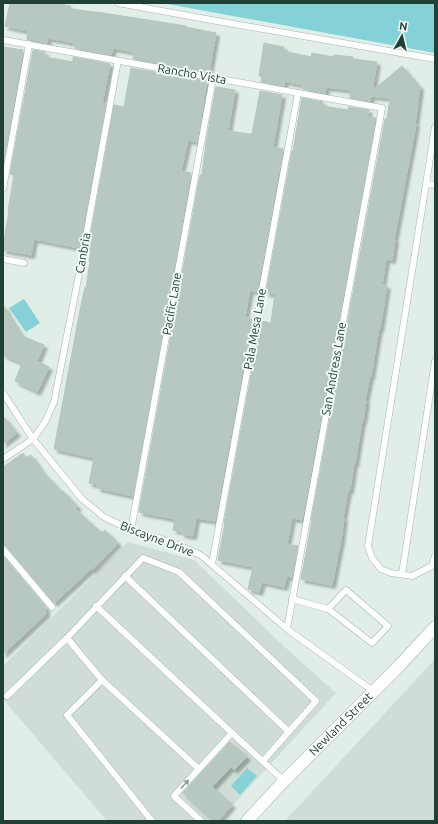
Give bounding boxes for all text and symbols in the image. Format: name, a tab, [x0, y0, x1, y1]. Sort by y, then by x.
north arrow	[382, 16, 422, 56]
text: N	[398, 20, 408, 33]
street label: Rancho Vista	[157, 61, 228, 86]
street label: Canbria	[73, 232, 92, 274]
street label: Pacific Lane	[160, 272, 183, 336]
street label: Pala Mesa Lane	[241, 287, 268, 371]
street label: San Andreas Lane	[319, 321, 348, 417]
street label: Biscayne Drive	[119, 519, 196, 559]
street label: Newland Street	[306, 689, 375, 758]
one-way arrow	[180, 779, 190, 789]

